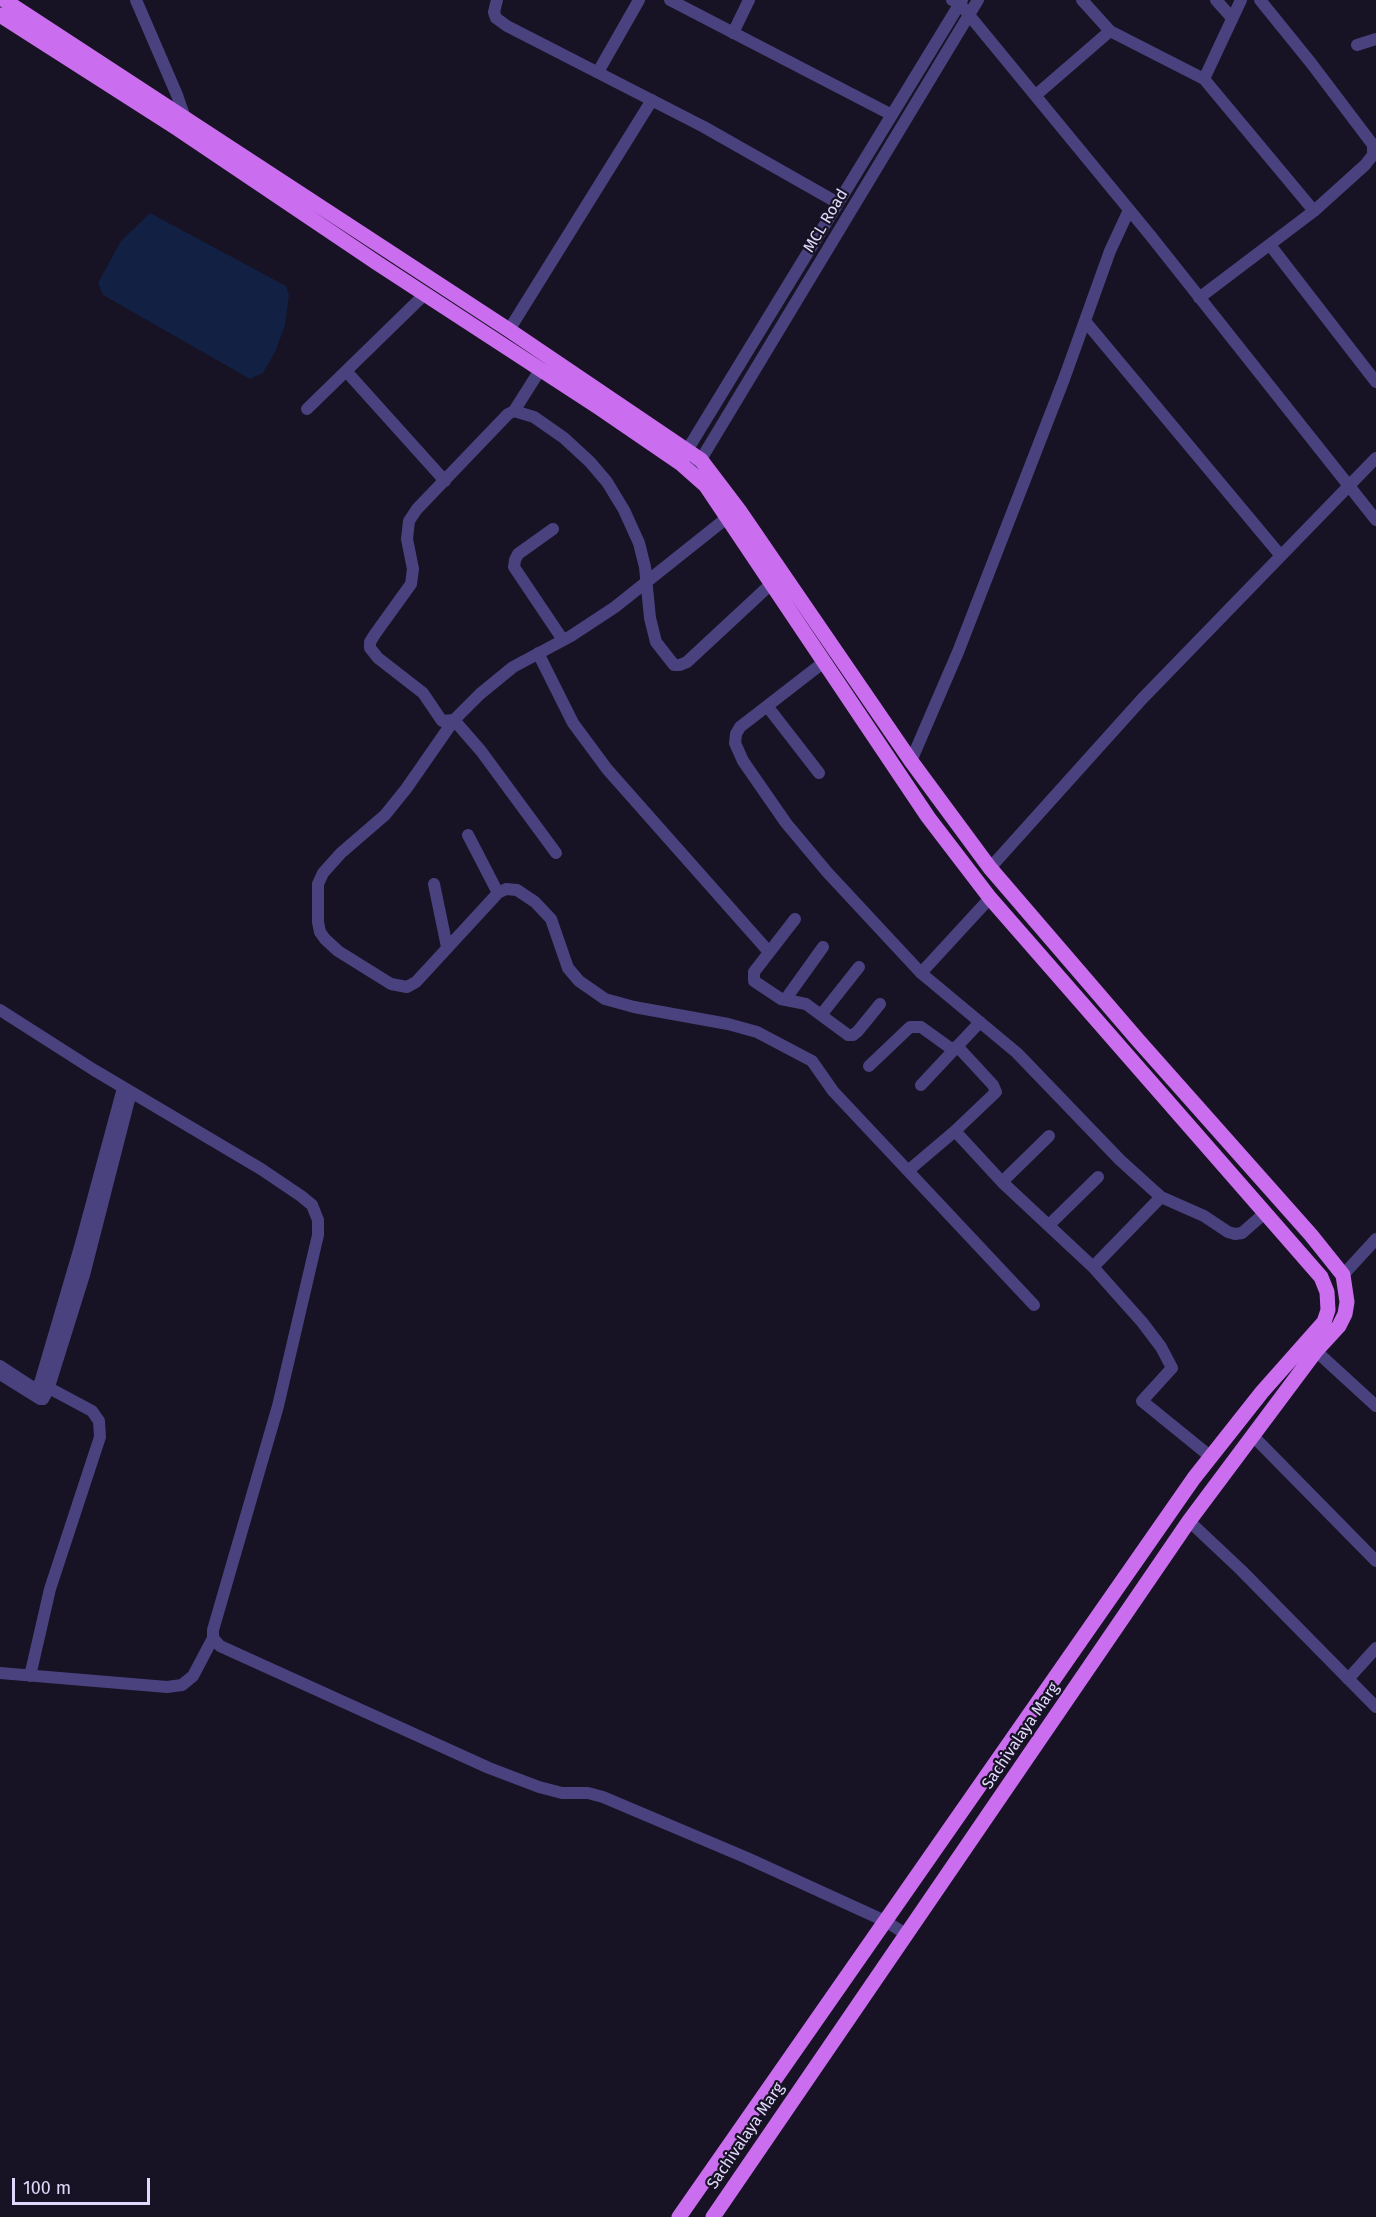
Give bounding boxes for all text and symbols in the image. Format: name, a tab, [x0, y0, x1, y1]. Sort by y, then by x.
street label: MCL Road	[800, 186, 852, 256]
street label: Sachivalaya Marg	[978, 1679, 1064, 1793]
street label: Sachivalaya Marg	[703, 2079, 789, 2193]
scale bar	[15, 2166, 153, 2204]
text: 100 m	[23, 2177, 71, 2199]

